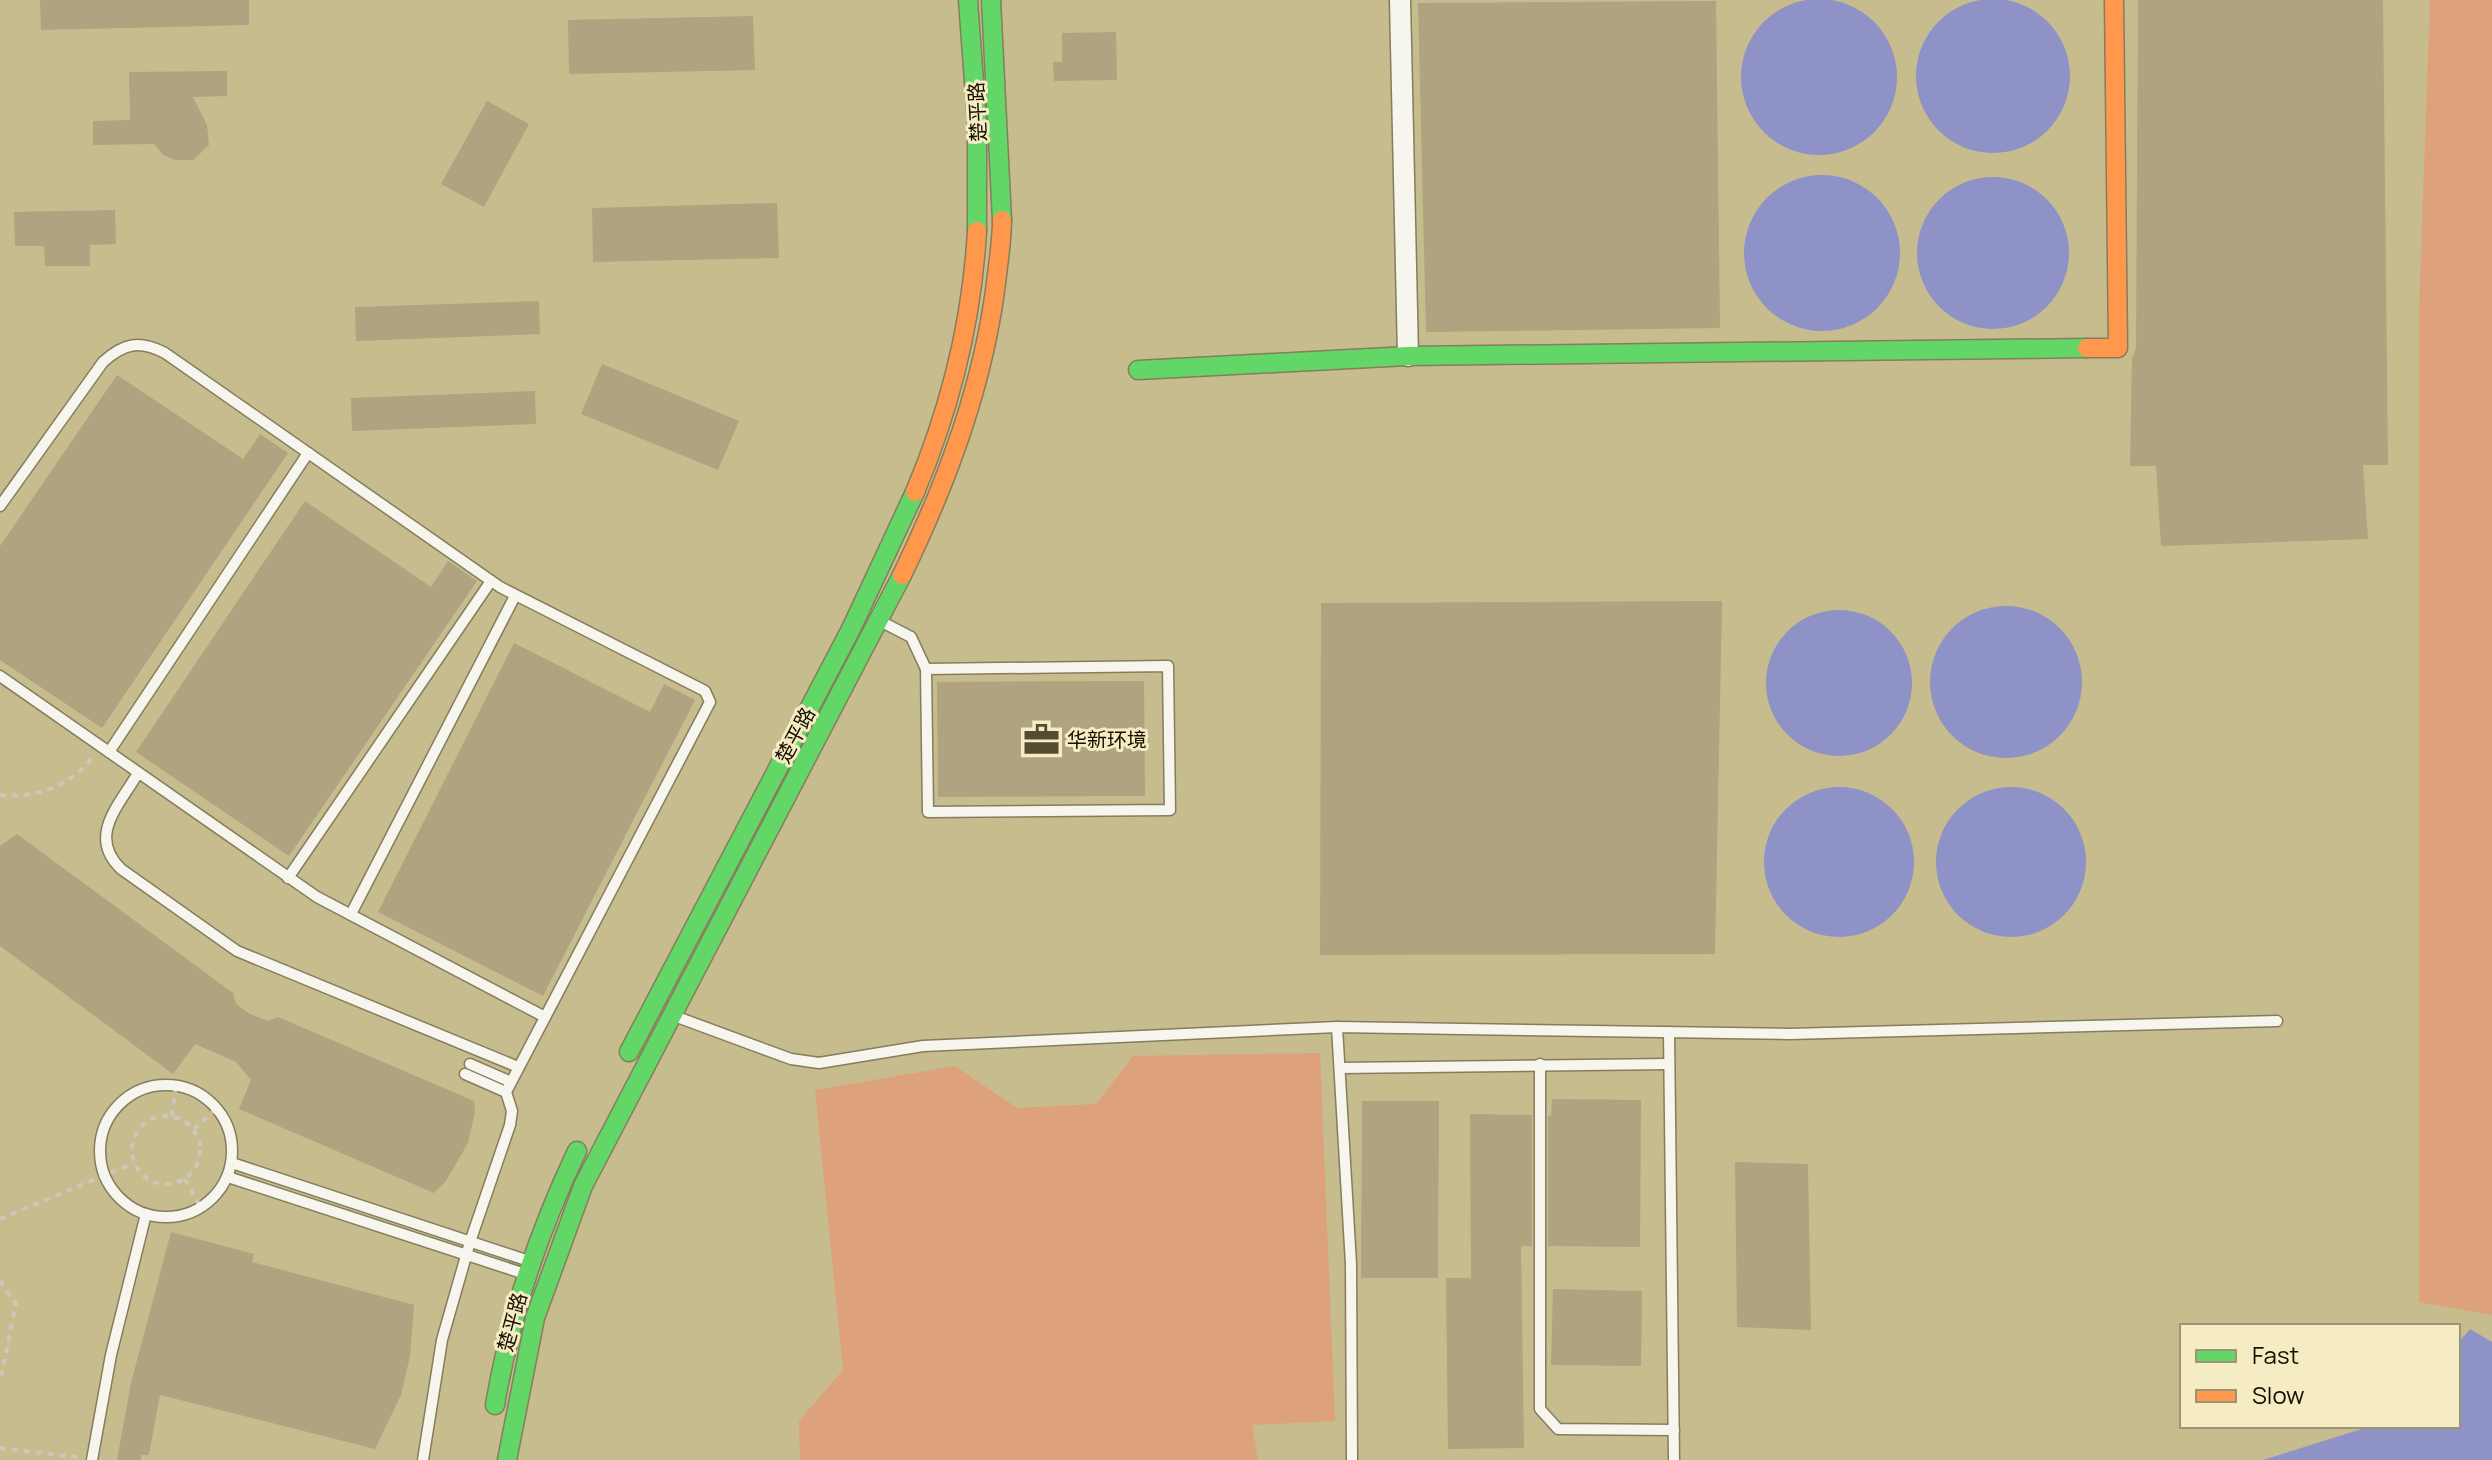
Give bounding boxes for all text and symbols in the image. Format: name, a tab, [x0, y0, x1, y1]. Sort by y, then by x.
street label: 楚平路	[962, 81, 992, 143]
street label: 楚平路	[769, 702, 821, 768]
office icon: 华新环境	[1022, 720, 1060, 758]
place label: 华新环境	[1067, 726, 1147, 753]
street label: 楚平路	[491, 1290, 533, 1354]
legend	[2180, 1324, 2460, 1428]
text: Fast	[2252, 1338, 2299, 1371]
text: Slow	[2252, 1378, 2305, 1411]

